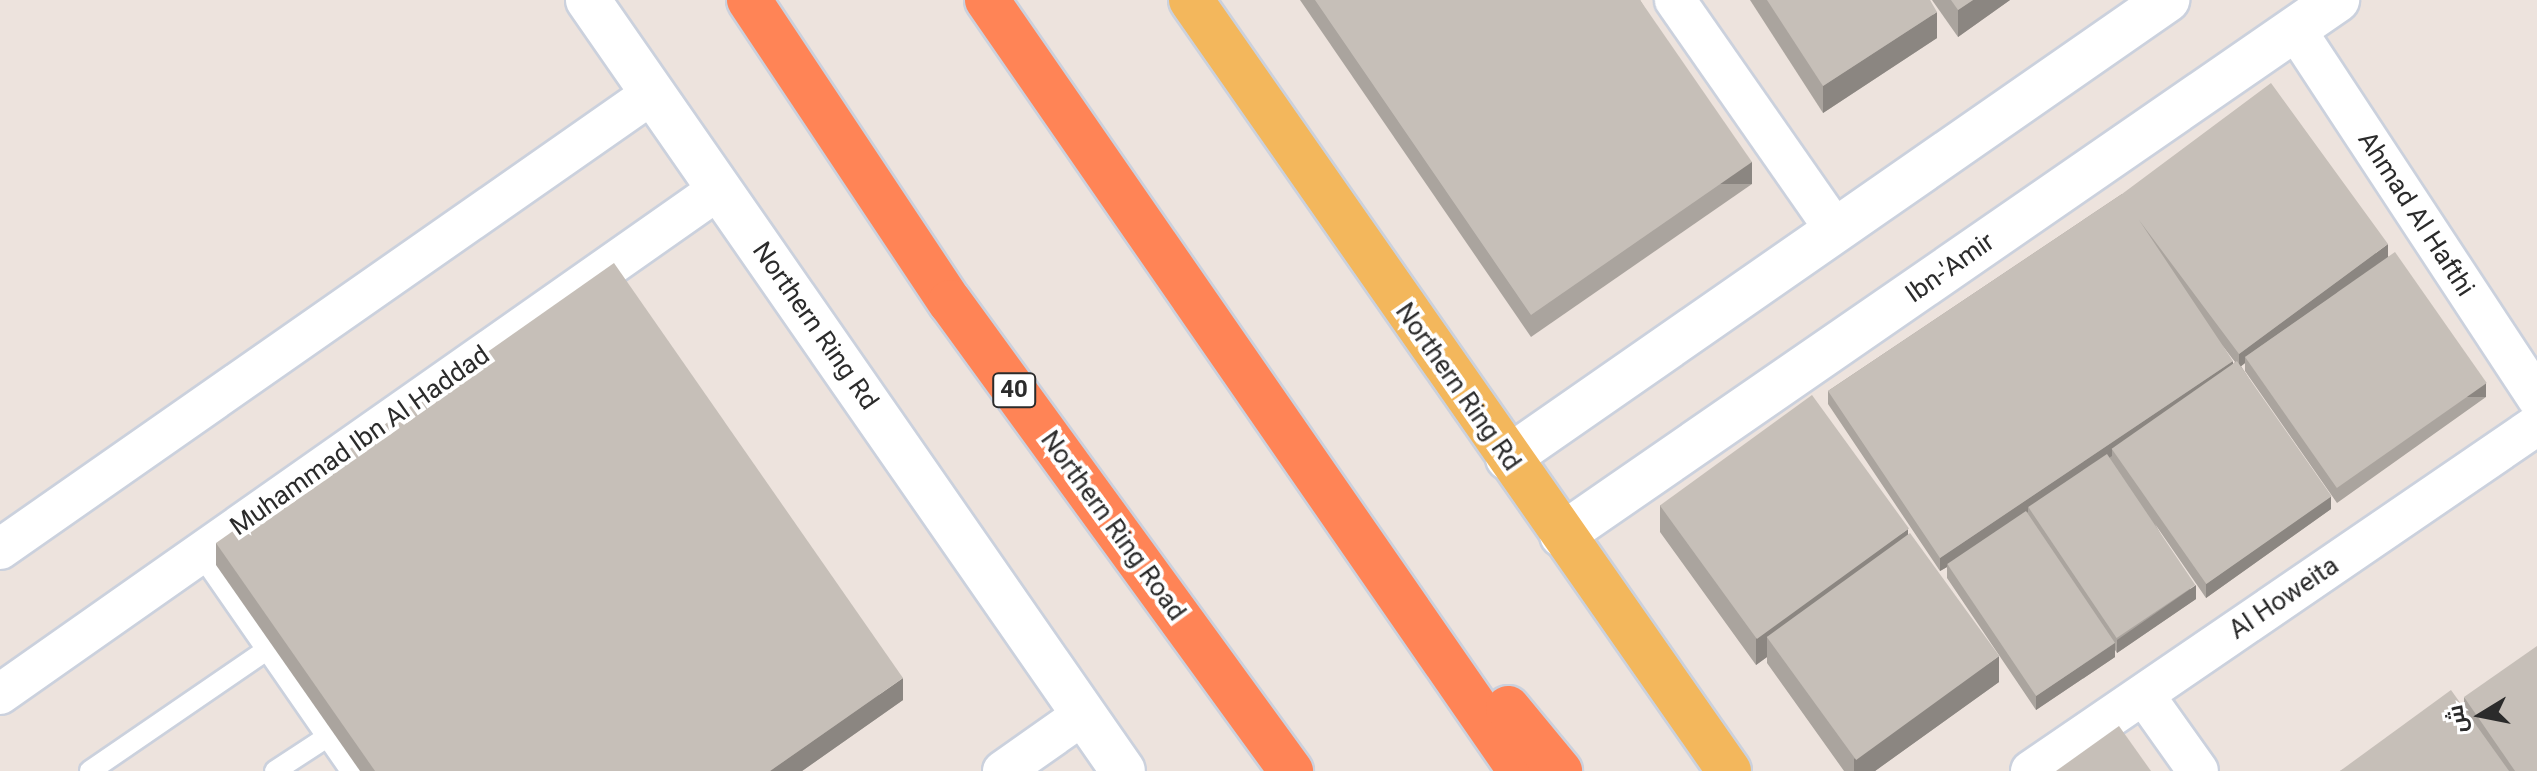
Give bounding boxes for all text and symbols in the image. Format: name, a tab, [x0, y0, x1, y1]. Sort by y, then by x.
street label: Ahmad Al Hafthi	[2351, 126, 2481, 302]
street label: Ibn-'Amir	[1900, 226, 2000, 310]
street label: Northern Ring Rd	[746, 236, 884, 416]
street label: Northern Ring Rd	[1389, 297, 1527, 477]
street label: Muhammad Ibn Al Haddad	[224, 339, 496, 543]
road number: 40	[992, 370, 1036, 410]
street label: Northern Ring Road	[1034, 425, 1192, 627]
street label: Al Howeita	[2223, 550, 2345, 646]
north arrow	[2441, 675, 2521, 755]
text: ش	[2442, 703, 2472, 735]

